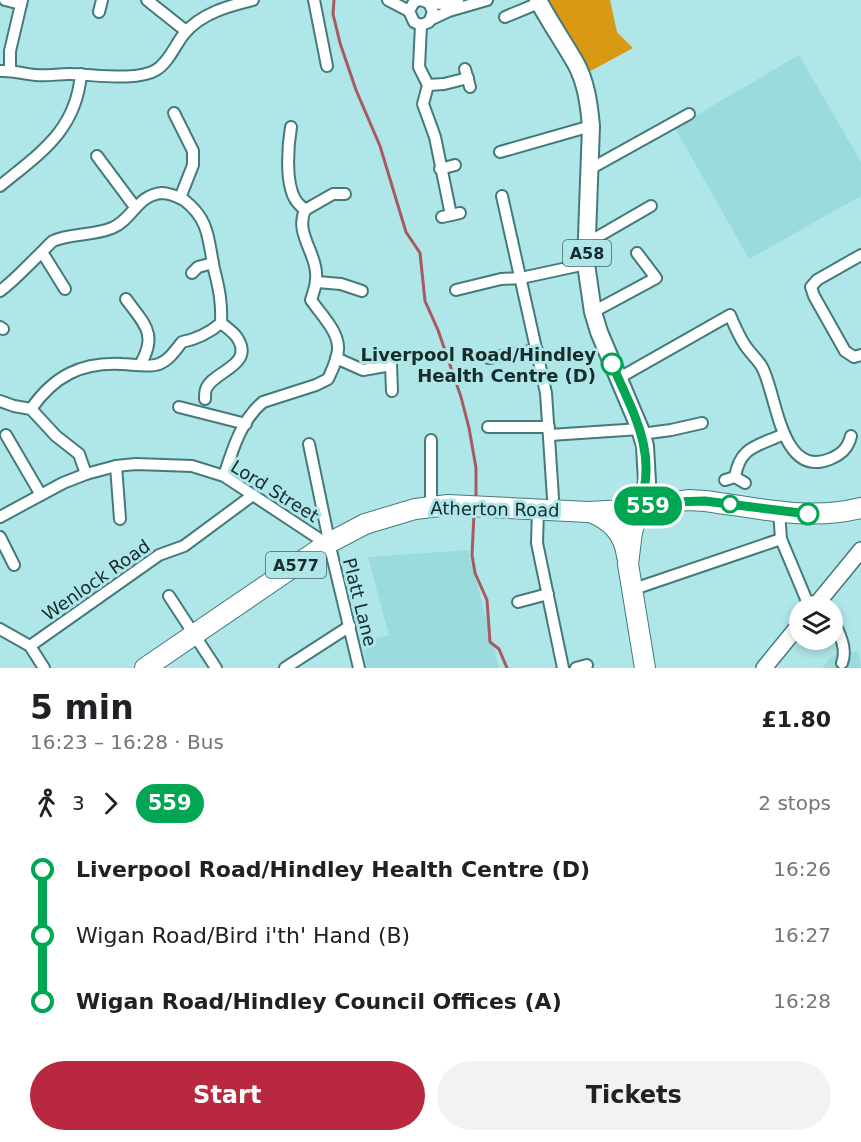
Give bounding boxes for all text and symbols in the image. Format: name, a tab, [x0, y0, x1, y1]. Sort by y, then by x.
road number: A58	[563, 240, 611, 266]
place label: Liverpool Road/Hindley Health Centre (D)	[361, 344, 596, 386]
marker: Liverpool Road/Hindley Health Centre (D)	[601, 353, 623, 375]
street label: Lord Street	[227, 456, 323, 526]
line badge: 559	[614, 486, 682, 526]
text: 559	[626, 494, 670, 518]
unlabelled marker	[721, 495, 739, 513]
street label: Atherton Road	[430, 497, 560, 521]
unlabelled marker	[797, 503, 819, 525]
street label: Wenlock Road	[38, 535, 154, 625]
road number: A577	[266, 552, 326, 578]
street label: Platt Lane	[339, 556, 381, 648]
map controls	[789, 596, 843, 650]
button: layers	[789, 596, 843, 650]
text: 5 min	[30, 688, 134, 727]
text: £1.80	[761, 707, 831, 732]
text: 16:23 – 16:28 · Bus	[30, 730, 224, 754]
icon: walk	[30, 787, 63, 820]
icon: forward	[94, 787, 127, 820]
text: 3	[72, 791, 85, 815]
text: 559	[148, 791, 192, 815]
text: 2 stops	[758, 791, 831, 815]
text: Liverpool Road/Hindley Health Centre (D)	[76, 857, 590, 882]
text: 16:26	[773, 857, 831, 881]
text: Wigan Road/Bird i'th' Hand (B)	[76, 923, 410, 948]
text: 16:27	[773, 923, 831, 947]
text: Wigan Road/Hindley Council Offices (A)	[76, 989, 562, 1014]
text: 16:28	[773, 989, 831, 1013]
button: Start	[30, 1061, 425, 1130]
button: Tickets	[437, 1061, 831, 1130]

